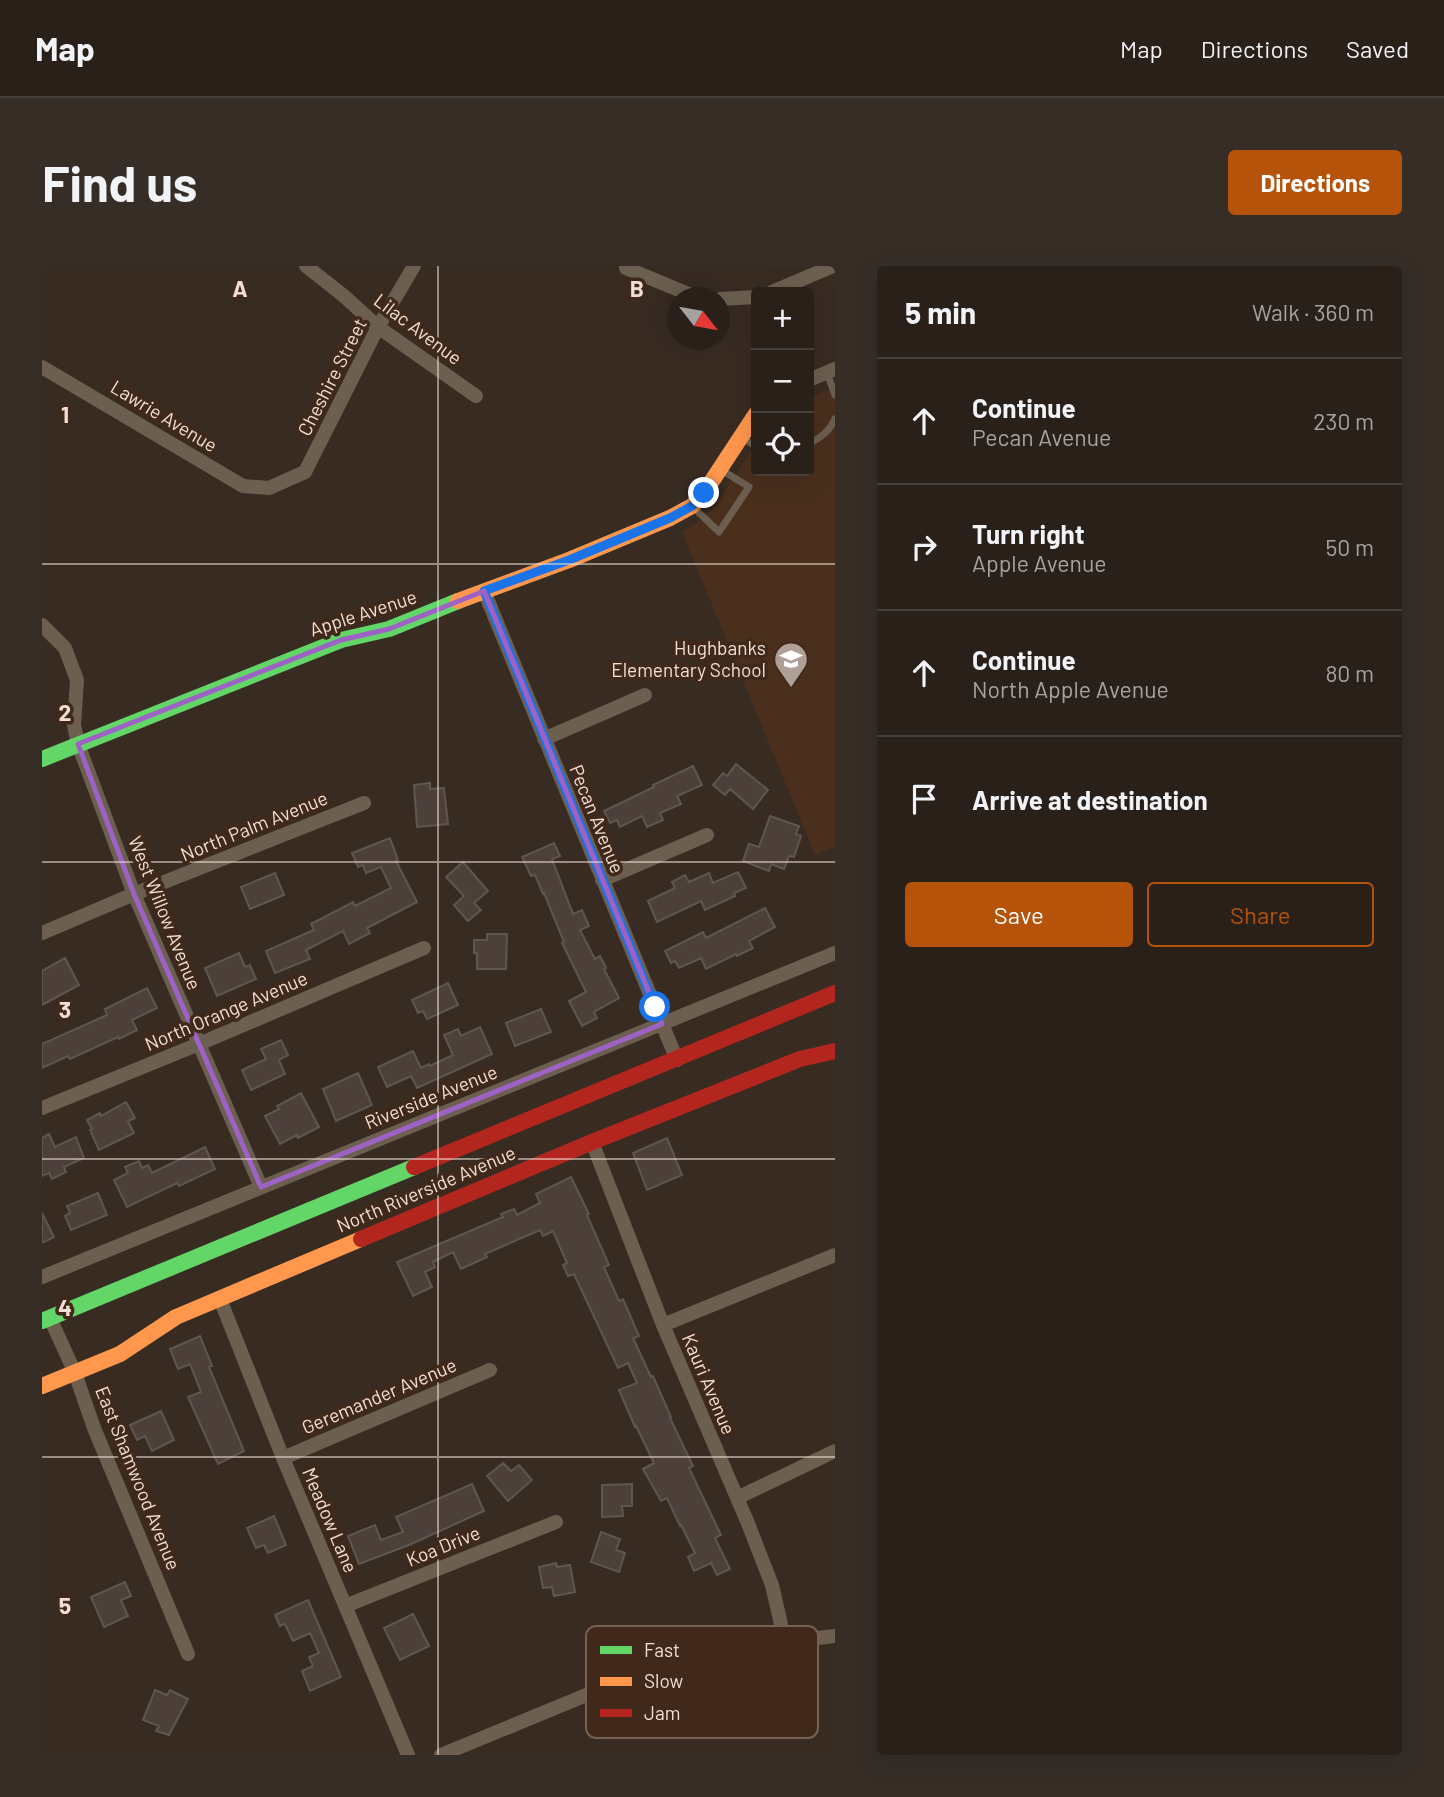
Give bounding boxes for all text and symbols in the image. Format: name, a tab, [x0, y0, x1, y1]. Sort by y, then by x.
text: Map	[35, 28, 95, 68]
text: Map	[1120, 34, 1163, 63]
text: Directions	[1201, 34, 1308, 63]
text: Saved	[1346, 34, 1409, 63]
button: Directions	[1228, 150, 1402, 215]
text: Find us	[42, 153, 197, 212]
text: A	[232, 274, 248, 302]
text: B	[630, 274, 644, 302]
north arrow	[667, 287, 730, 350]
map controls	[751, 287, 814, 476]
button: +	[751, 287, 814, 350]
street label: Lilac Avenue	[370, 288, 467, 369]
text: 5 min	[905, 294, 976, 330]
text: Walk · 360 m	[1252, 298, 1374, 326]
street label: Cheshire Street	[292, 314, 371, 439]
button: −	[751, 350, 814, 413]
street label: Lawrie Avenue	[107, 375, 222, 456]
text: Continue	[972, 392, 1076, 423]
text: 1	[61, 400, 69, 428]
icon: ahead	[905, 402, 943, 440]
text: 230 m	[1313, 407, 1374, 435]
button: locate	[751, 413, 814, 476]
text: Pecan Avenue	[972, 423, 1111, 451]
route end	[688, 477, 719, 508]
text: Turn right	[972, 518, 1085, 549]
icon: right	[905, 528, 943, 566]
text: 50 m	[1326, 533, 1374, 561]
text: Apple Avenue	[972, 549, 1107, 577]
street label: Apple Avenue	[306, 584, 419, 641]
place label: Hughbanks Elementary School	[611, 636, 766, 681]
school or university icon: Hughbanks Elementary School	[772, 640, 810, 689]
text: Continue	[972, 644, 1076, 675]
icon: ahead	[905, 654, 943, 692]
text: 80 m	[1325, 659, 1374, 687]
text: North Apple Avenue	[972, 675, 1169, 703]
text: 2	[59, 698, 71, 726]
street label: Pecan Avenue	[565, 761, 630, 876]
icon: arrive	[905, 780, 943, 818]
text: Arrive at destination	[972, 784, 1208, 815]
street label: North Palm Avenue	[177, 786, 331, 866]
street label: West Willow Avenue	[124, 833, 207, 993]
button: Save	[905, 882, 1133, 947]
button: Share	[1147, 882, 1374, 947]
street label: North Orange Avenue	[141, 966, 311, 1055]
route start	[639, 991, 670, 1022]
text: 3	[59, 995, 71, 1023]
street label: Riverside Avenue	[361, 1059, 500, 1134]
street label: North Riverside Avenue	[333, 1140, 519, 1237]
text: 4	[58, 1293, 72, 1321]
street label: Kauri Avenue	[678, 1330, 741, 1438]
street label: Geremander Avenue	[298, 1353, 460, 1439]
street label: East Shamwood Avenue	[91, 1383, 186, 1573]
street label: Meadow Lane	[298, 1464, 363, 1576]
street label: Koa Drive	[403, 1520, 483, 1571]
text: 5	[59, 1591, 71, 1619]
legend	[586, 1626, 818, 1738]
text: Fast	[644, 1638, 680, 1661]
text: Slow	[644, 1669, 683, 1692]
text: Jam	[644, 1701, 680, 1724]

